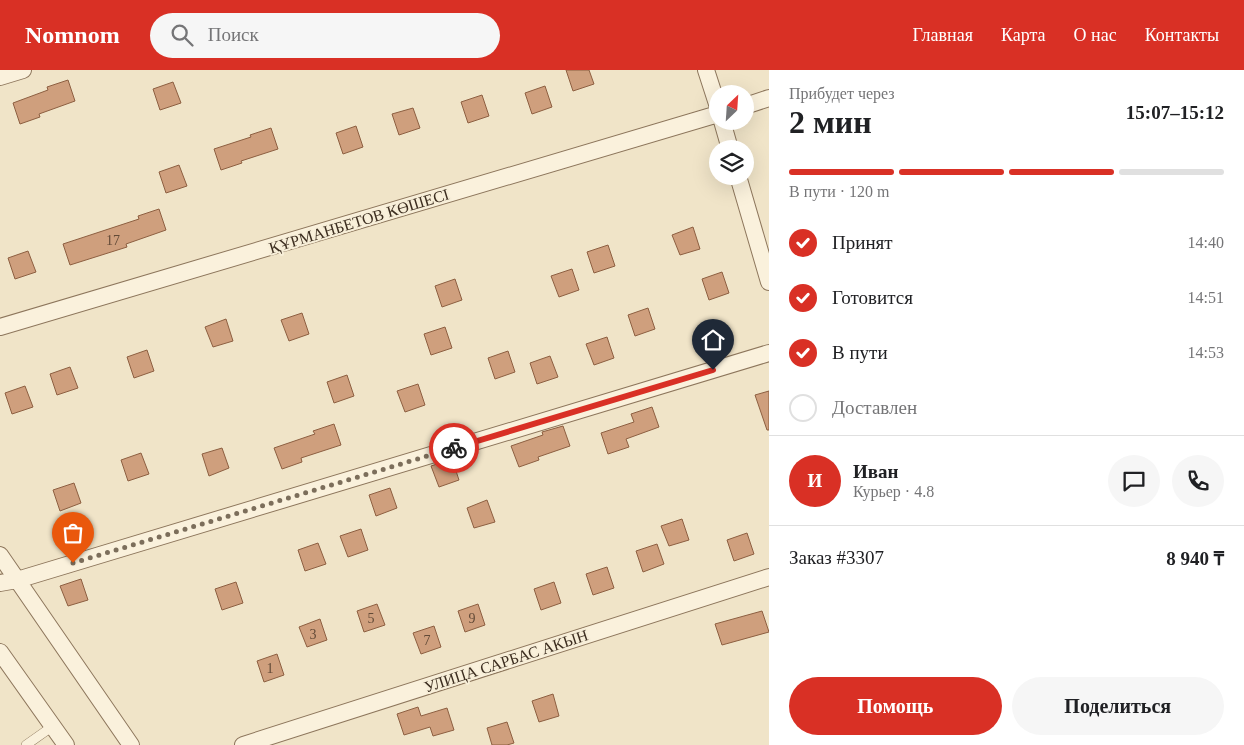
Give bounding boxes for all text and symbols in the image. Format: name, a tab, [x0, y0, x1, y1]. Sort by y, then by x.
search box	[150, 13, 500, 58]
icon: search	[168, 21, 196, 49]
text: Nomnom	[25, 22, 120, 48]
text: Поиск	[208, 24, 259, 45]
text: Главная	[913, 25, 973, 45]
text: Карта	[1001, 25, 1046, 45]
text: О нас	[1074, 25, 1117, 45]
text: Контакты	[1145, 25, 1219, 45]
north arrow	[709, 85, 754, 130]
map controls	[709, 85, 754, 185]
text: Прибудет через	[789, 85, 895, 102]
text: 15:07–15:12	[1126, 102, 1224, 123]
text: 2 мин	[789, 104, 872, 140]
button: layers	[709, 140, 754, 185]
text: В пути · 120 m	[789, 183, 890, 200]
street label: ҚҰРМАНБЕТОВ КӨШЕСІ	[267, 185, 451, 257]
icon: check	[789, 229, 817, 257]
text: Принят	[832, 232, 893, 253]
house number: 17	[106, 233, 120, 248]
text: 14:40	[1188, 234, 1224, 251]
icon: check	[789, 284, 817, 312]
text: Готовится	[832, 287, 913, 308]
text: 14:51	[1188, 289, 1224, 306]
pin	[692, 319, 734, 370]
icon: home	[699, 326, 727, 354]
icon: check	[789, 339, 817, 367]
text: В пути	[832, 342, 888, 363]
text: 14:53	[1188, 344, 1224, 361]
text: Доставлен	[832, 397, 917, 418]
courier	[429, 423, 479, 473]
icon: bike	[440, 434, 468, 462]
button: chat	[1108, 455, 1160, 507]
button: phone	[1172, 455, 1224, 507]
text: Иван	[853, 461, 899, 482]
text: И	[808, 470, 822, 491]
text: Курьер · 4.8	[853, 483, 934, 500]
pin	[52, 512, 94, 563]
icon: bag	[59, 519, 87, 547]
text: Заказ #3307	[789, 547, 884, 568]
text: 8 940 ₸	[1166, 548, 1224, 569]
house number: 5	[368, 611, 375, 626]
house number: 9	[469, 611, 476, 626]
street label: УЛИЦА САРБАС АКЫН	[422, 626, 591, 697]
house number: 3	[310, 627, 317, 642]
house number: 7	[424, 633, 431, 648]
house number: 1	[267, 661, 274, 676]
button: Помощь	[789, 677, 1002, 735]
button: Поделиться	[1012, 677, 1224, 735]

